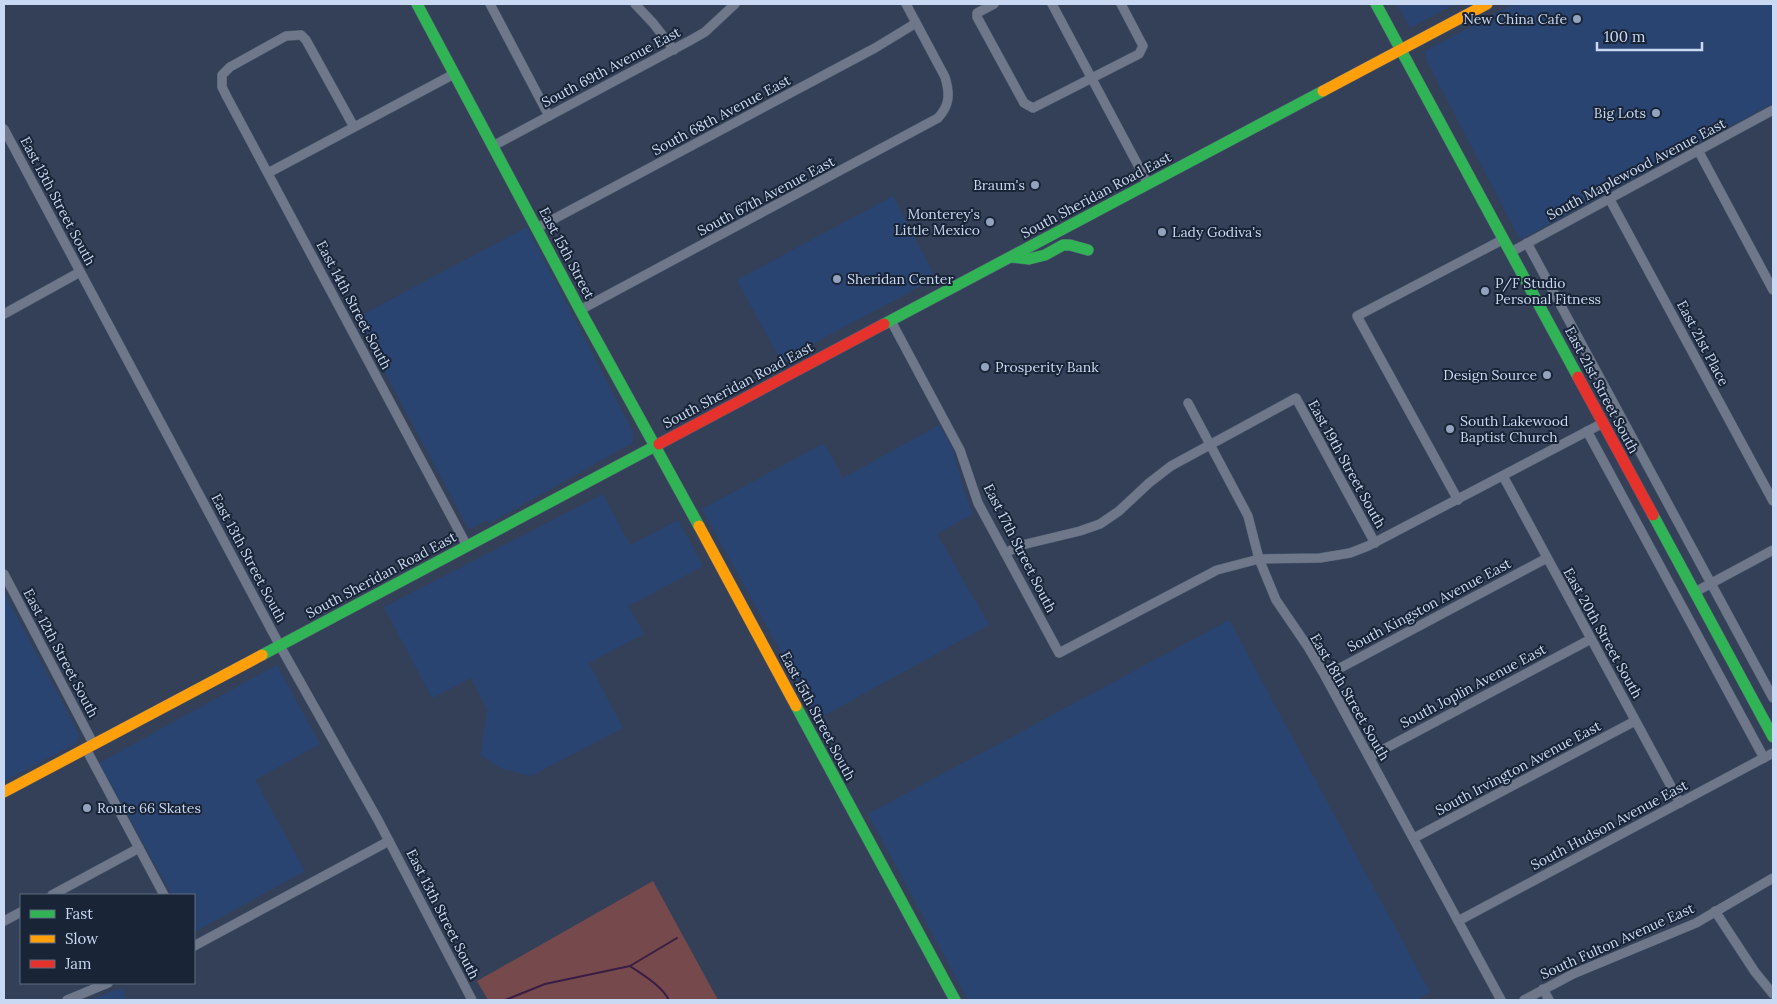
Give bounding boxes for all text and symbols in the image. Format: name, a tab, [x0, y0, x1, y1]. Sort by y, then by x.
place label: New China Cafe	[1463, 10, 1567, 28]
marker: New China Cafe	[1571, 13, 1583, 25]
scale bar	[1597, 20, 1702, 52]
street label: South 69th Avenue East	[538, 22, 684, 111]
text: 100 m	[1604, 27, 1645, 46]
street label: South 68th Avenue East	[649, 71, 794, 159]
place label: Big Lots	[1594, 104, 1646, 122]
marker: Big Lots	[1650, 107, 1662, 119]
street label: South Maplewood Avenue East	[1543, 114, 1729, 224]
street label: East 13th Street South	[16, 133, 100, 269]
street label: South Sheridan Road East	[1018, 147, 1175, 242]
street label: South 67th Avenue East	[694, 152, 838, 240]
place label: Braum's	[973, 176, 1025, 194]
marker: Braum's	[1029, 179, 1041, 191]
street label: East 15th Street	[535, 204, 599, 303]
place label: Monterey's Little Mexico	[895, 205, 980, 239]
marker: Monterey's Little Mexico	[984, 216, 996, 228]
place label: Lady Godiva's	[1172, 223, 1262, 241]
marker: Lady Godiva's	[1156, 226, 1168, 238]
street label: East 14th Street South	[312, 237, 396, 373]
place label: Sheridan Center	[847, 270, 954, 288]
marker: Sheridan Center	[831, 273, 843, 285]
place label: P/F Studio Personal Fitness	[1495, 274, 1601, 308]
marker: P/F Studio Personal Fitness	[1479, 285, 1491, 297]
street label: East 21st Place	[1673, 297, 1733, 389]
street label: East 21st Street South	[1561, 323, 1643, 457]
street label: South Sheridan Road East	[660, 337, 817, 432]
place label: Prosperity Bank	[995, 358, 1099, 376]
marker: Prosperity Bank	[979, 361, 991, 373]
place label: Design Source	[1443, 366, 1537, 384]
marker: Design Source	[1541, 369, 1553, 381]
street label: East 19th Street South	[1304, 397, 1390, 531]
place label: South Lakewood Baptist Church	[1460, 412, 1568, 446]
marker: South Lakewood Baptist Church	[1444, 423, 1456, 435]
street label: East 17th Street South	[980, 481, 1060, 615]
street label: East 13th Street South	[207, 490, 291, 626]
street label: South Sheridan Road East	[303, 527, 460, 622]
street label: South Kingston Avenue East	[1344, 554, 1515, 656]
street label: East 20th Street South	[1560, 564, 1646, 702]
street label: East 12th Street South	[19, 586, 103, 720]
street label: East 18th Street South	[1306, 630, 1394, 764]
street label: South Joplin Avenue East	[1397, 640, 1550, 732]
street label: East 15th Street South	[776, 648, 860, 784]
street label: South Irvington Avenue East	[1432, 716, 1604, 819]
street label: South Hudson Avenue East	[1527, 776, 1691, 874]
place label: Route 66 Skates	[97, 799, 201, 817]
marker: Route 66 Skates	[81, 802, 93, 814]
street label: East 13th Street South	[402, 846, 484, 982]
legend	[20, 894, 195, 984]
street label: South Fulton Avenue East	[1537, 899, 1697, 983]
text: Fast	[65, 904, 93, 923]
text: Slow	[65, 929, 98, 948]
text: Jam	[64, 954, 92, 973]

